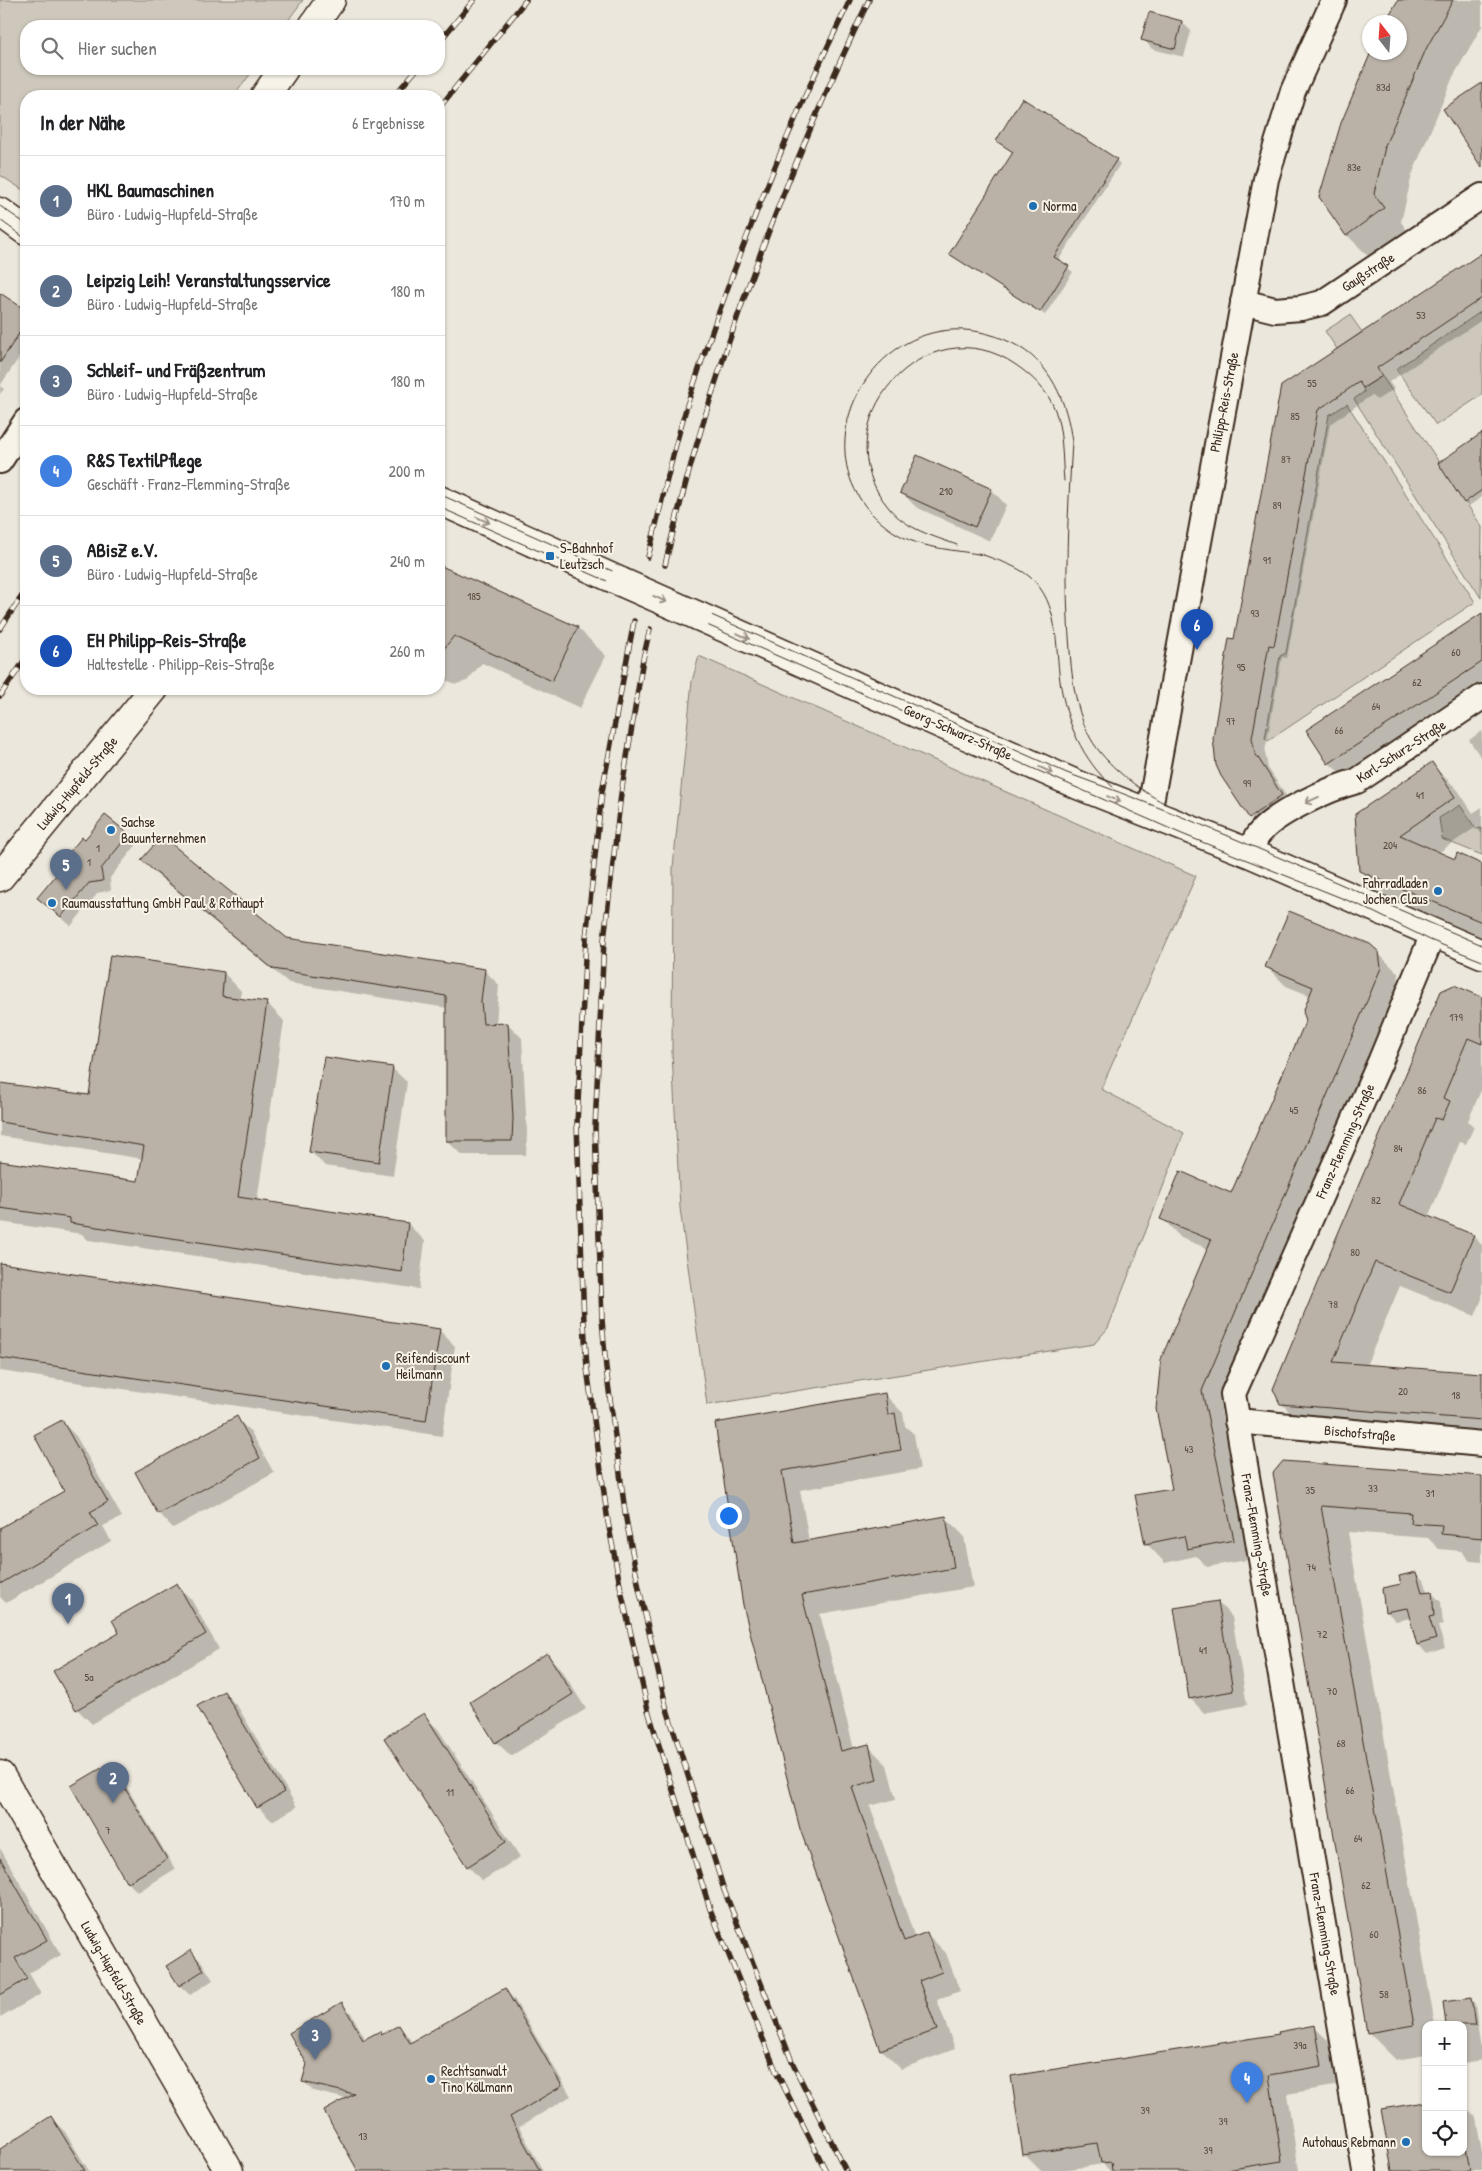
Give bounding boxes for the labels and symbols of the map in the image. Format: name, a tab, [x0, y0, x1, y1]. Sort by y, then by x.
north arrow	[1362, 15, 1407, 60]
house number: 83d	[1376, 80, 1391, 94]
house number: 83e	[1347, 160, 1362, 174]
place label: Norma	[1043, 196, 1077, 215]
marker: Norma	[1027, 200, 1039, 212]
street label: Gaußstraße	[1338, 247, 1399, 297]
house number: 53	[1416, 308, 1426, 322]
street label: Philipp-Reis-Straße	[1205, 350, 1244, 454]
house number: 55	[1307, 376, 1317, 390]
house number: 85	[1290, 409, 1300, 423]
house number: 87	[1281, 452, 1291, 466]
house number: 210	[939, 484, 953, 498]
house number: 89	[1273, 498, 1281, 512]
one-way arrow	[475, 516, 490, 526]
place label: S-Bahnhof Leutzsch	[560, 538, 613, 573]
marker: S-Bahnhof Leutzsch	[544, 550, 556, 562]
house number: 91	[1263, 553, 1271, 567]
house number: 185	[467, 589, 481, 603]
one-way arrow	[652, 595, 667, 605]
house number: 93	[1251, 606, 1260, 620]
pin: 6	[1181, 609, 1213, 650]
one-way arrow	[735, 631, 750, 641]
house number: 60	[1451, 645, 1461, 659]
house number: 95	[1237, 660, 1246, 674]
house number: 62	[1412, 675, 1422, 689]
street label: Georg-Schwarz-Straße	[900, 699, 1016, 765]
house number: 64	[1372, 699, 1380, 713]
house number: 97	[1226, 714, 1236, 728]
street label: Karl-Schurz-Straße	[1352, 714, 1450, 787]
house number: 66	[1335, 723, 1344, 737]
street label: Ludwig-Hupfeld-Straße	[32, 732, 122, 834]
one-way arrow	[1038, 766, 1053, 776]
house number: 99	[1243, 776, 1251, 790]
house number: 41	[1416, 788, 1424, 802]
one-way arrow	[1106, 795, 1121, 804]
one-way arrow	[1305, 795, 1320, 805]
place label: Sachse Bauunternehmen	[121, 812, 206, 847]
marker: Sachse Bauunternehmen	[105, 824, 117, 836]
house number: 204	[1383, 838, 1397, 852]
house number: 1	[96, 841, 100, 855]
pin: 5	[50, 849, 82, 890]
house number: 1	[87, 855, 91, 869]
place label: Fahrradladen Jochen Claus	[1362, 873, 1428, 908]
marker: Fahrradladen Jochen Claus	[1432, 885, 1444, 897]
place label: Raumausstattung GmbH Paul & Rothaupt	[62, 893, 264, 913]
marker: Raumausstattung GmbH Paul & Rothaupt	[46, 897, 58, 909]
house number: 179	[1449, 1010, 1463, 1024]
street label: Franz-Flemming-Straße	[1310, 1080, 1380, 1203]
house number: 86	[1417, 1083, 1427, 1097]
house number: 45	[1290, 1103, 1299, 1117]
house number: 84	[1394, 1141, 1402, 1155]
house number: 82	[1371, 1193, 1381, 1207]
house number: 80	[1350, 1245, 1360, 1259]
house number: 78	[1328, 1297, 1338, 1311]
place label: Reifendiscount Heilmann	[396, 1348, 470, 1383]
marker: Reifendiscount Heilmann	[380, 1360, 392, 1372]
house number: 20	[1398, 1384, 1408, 1398]
house number: 18	[1452, 1388, 1461, 1402]
street label: Bischofstraße	[1323, 1420, 1397, 1446]
house number: 43	[1184, 1442, 1194, 1456]
street label: Franz-Flemming-Straße	[1236, 1471, 1278, 1598]
house number: 33	[1368, 1481, 1378, 1495]
house number: 35	[1305, 1483, 1315, 1497]
house number: 31	[1426, 1486, 1434, 1500]
your location	[716, 1503, 742, 1529]
house number: 74	[1306, 1560, 1316, 1574]
pin: 1	[52, 1583, 84, 1624]
house number: 72	[1317, 1627, 1327, 1641]
house number: 41	[1199, 1643, 1207, 1657]
house number: 5a	[85, 1670, 94, 1684]
house number: 70	[1327, 1684, 1337, 1698]
house number: 68	[1336, 1736, 1346, 1750]
pin: 2	[97, 1762, 129, 1803]
house number: 66	[1346, 1783, 1355, 1797]
house number: 11	[446, 1785, 454, 1799]
house number: 7	[105, 1823, 111, 1837]
house number: 64	[1354, 1831, 1362, 1845]
street label: Franz-Flemming-Straße	[1304, 1870, 1346, 1997]
house number: 62	[1361, 1878, 1371, 1892]
street label: Ludwig-Hupfeld-Straße	[76, 1918, 152, 2029]
house number: 60	[1369, 1927, 1379, 1941]
house number: 58	[1379, 1987, 1389, 2001]
pin: 3	[299, 2019, 331, 2060]
house number: 39a	[1293, 2038, 1307, 2052]
place label: Rechtsanwalt Tino Köllmann	[441, 2061, 513, 2096]
pin: 4	[1231, 2062, 1263, 2103]
marker: Rechtsanwalt Tino Köllmann	[425, 2073, 437, 2085]
house number: 39	[1141, 2103, 1149, 2117]
house number: 39	[1219, 2114, 1227, 2128]
house number: 13	[359, 2129, 368, 2143]
place label: Autohaus Rebmann	[1302, 2132, 1396, 2151]
marker: Autohaus Rebmann	[1400, 2136, 1412, 2148]
house number: 39	[1204, 2143, 1212, 2157]

